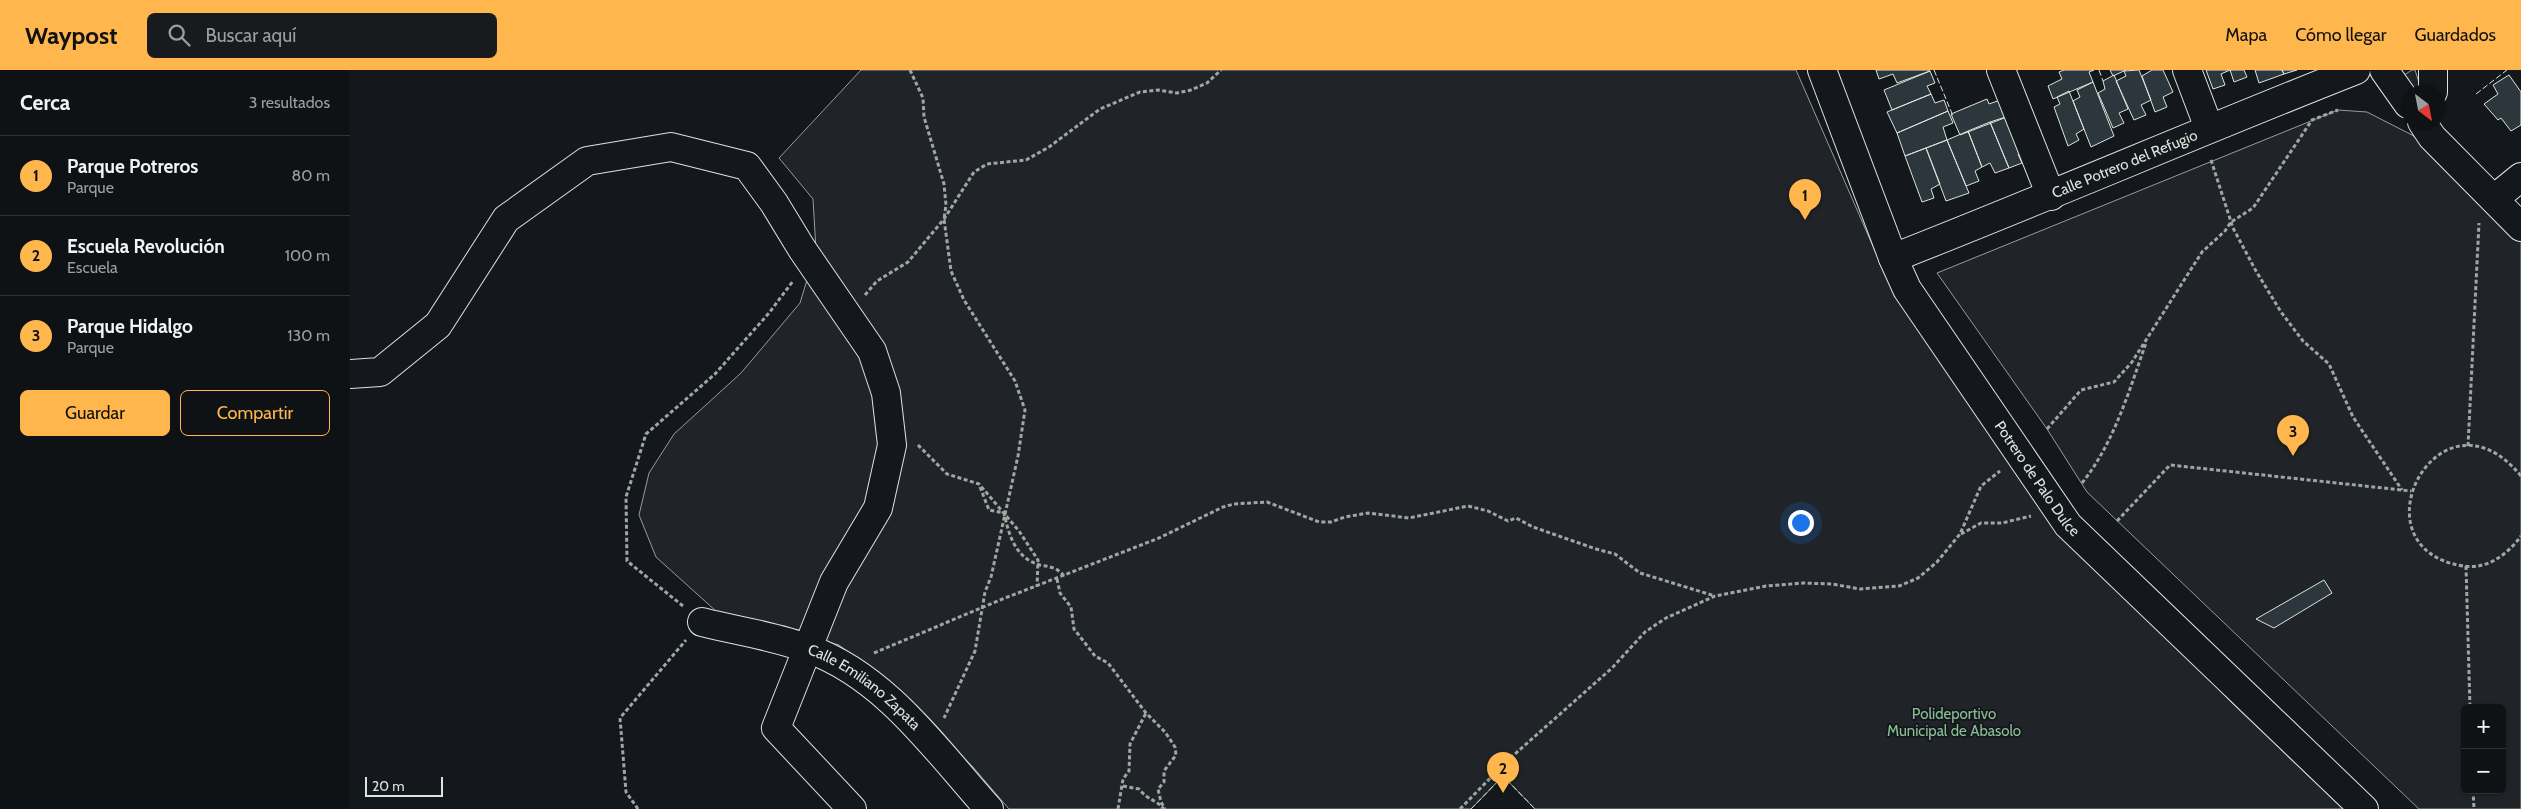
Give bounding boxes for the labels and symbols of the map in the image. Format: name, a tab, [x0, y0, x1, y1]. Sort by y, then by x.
north arrow	[2401, 85, 2446, 130]
street label: Calle Potrero del Refugio	[2049, 126, 2200, 202]
pin: 1	[1789, 179, 1821, 220]
pin: 3	[2277, 415, 2309, 456]
street label: Potrero de Palo Dulce	[1991, 418, 2084, 540]
your location	[1788, 510, 1814, 536]
street label: Calle Emiliano Zapata	[805, 640, 925, 734]
park label: Polideportivo Municipal de Abasolo	[1887, 705, 2021, 740]
pin: 2	[1487, 752, 1519, 793]
scale bar	[365, 774, 442, 797]

